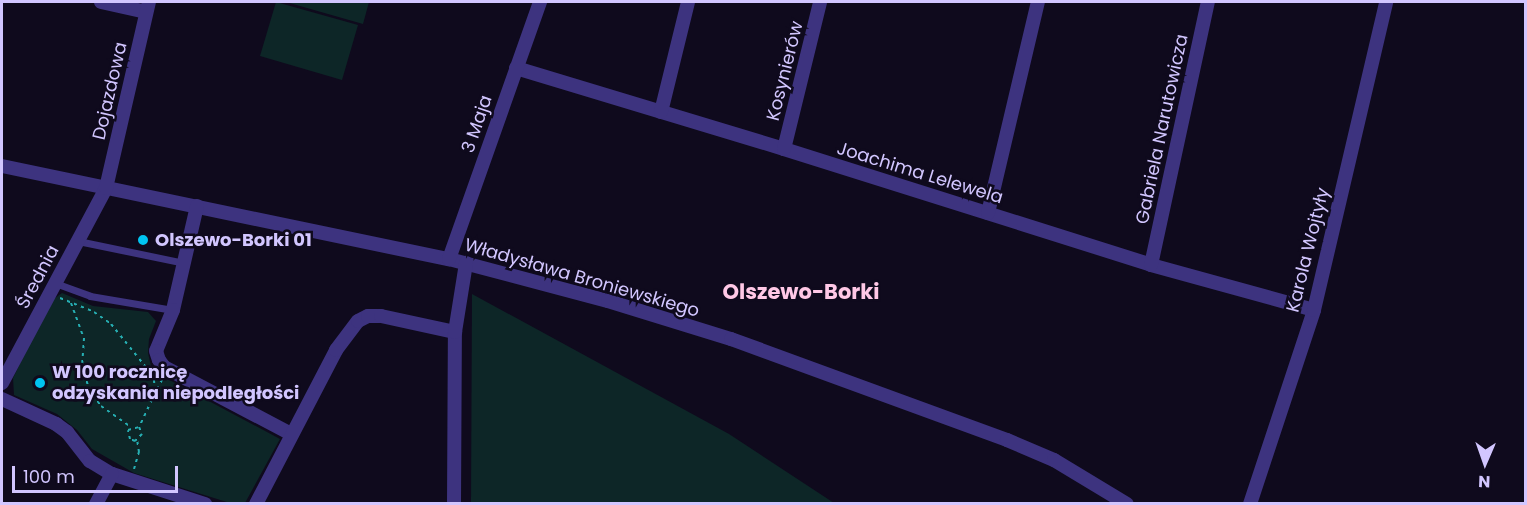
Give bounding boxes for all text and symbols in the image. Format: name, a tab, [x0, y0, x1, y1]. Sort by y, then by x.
street label: Kosynierów	[762, 19, 808, 123]
street label: Gabriela Narutowicza	[1131, 32, 1193, 226]
street label: Dojazdowa	[88, 40, 132, 142]
street label: 3 Maja	[457, 92, 497, 156]
street label: Joachima Lelewela	[834, 137, 1006, 209]
street label: Karola Wojtyły	[1282, 186, 1334, 314]
place label: Olszewo-Borki 01	[155, 229, 312, 251]
marker: Olszewo-Borki 01	[136, 233, 150, 247]
street label: Władysława Broniewskiego	[462, 234, 702, 322]
street label: Średnia	[12, 242, 64, 312]
district label: Olszewo-Borki	[723, 279, 879, 305]
place label: W 100 rocznicę odzyskania niepodległości	[52, 362, 299, 404]
marker: W 100 rocznicę odzyskania niepodległości	[33, 376, 47, 390]
north arrow	[1455, 433, 1515, 493]
scale bar	[15, 454, 182, 492]
text: 100 m	[23, 464, 75, 489]
text: N	[1478, 470, 1491, 493]

